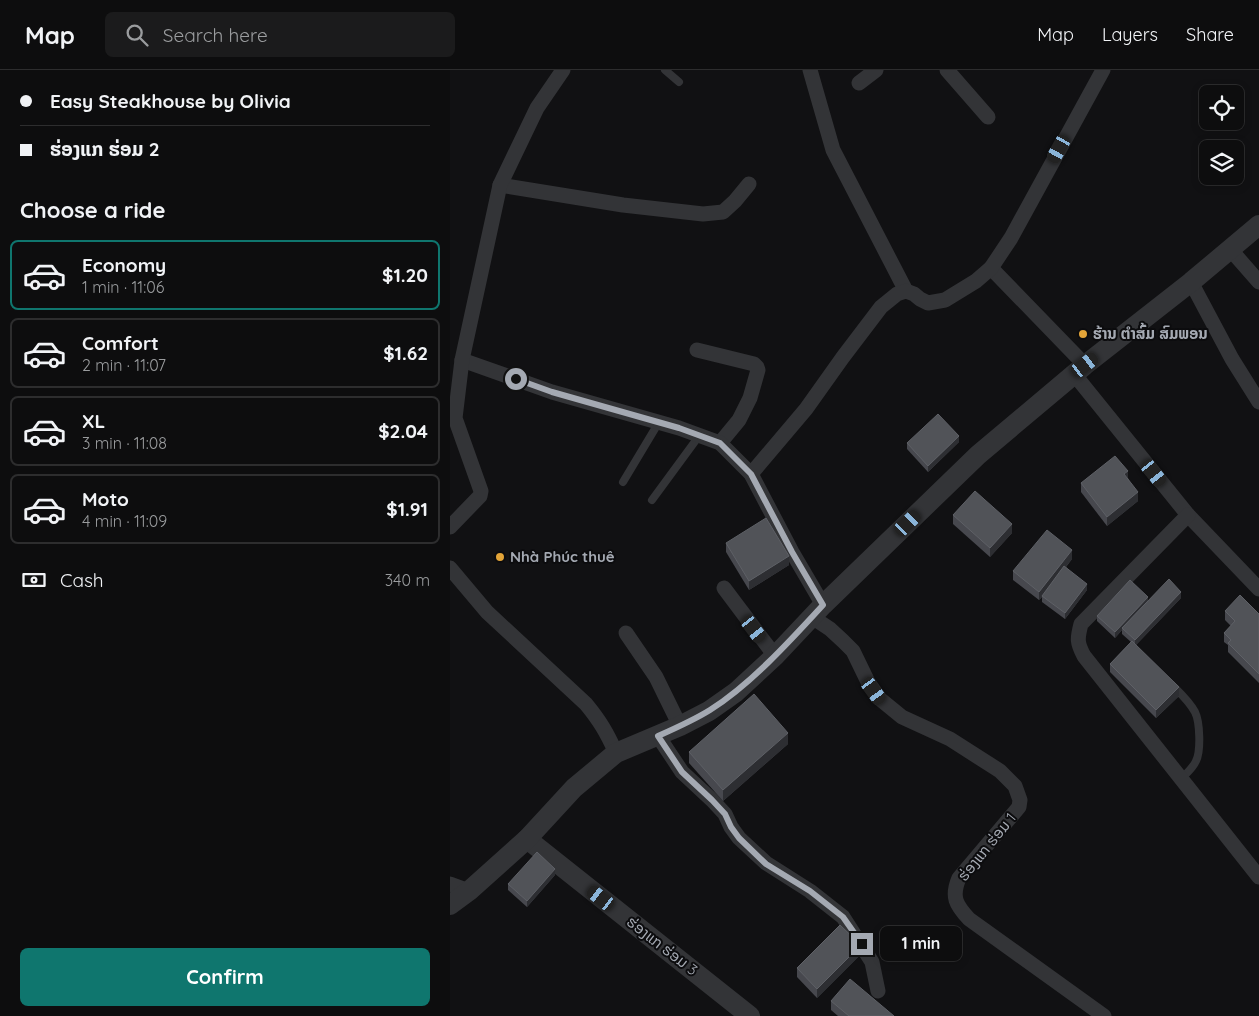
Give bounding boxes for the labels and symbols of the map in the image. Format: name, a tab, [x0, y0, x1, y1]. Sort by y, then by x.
car	[1045, 132, 1072, 166]
place label: ຮ້ານ ຕຳສົ້ມ ສົມພອນ	[1093, 322, 1208, 343]
marker: ຮ້ານ ຕຳສົ້ມ ສົມພອນ	[1077, 328, 1089, 340]
car	[1068, 350, 1101, 380]
route start	[505, 368, 527, 390]
car	[1138, 457, 1169, 489]
car	[892, 507, 924, 539]
place label: Nhà Phúc thuê	[510, 547, 615, 566]
marker: Nhà Phúc thuê	[494, 551, 506, 563]
car	[738, 613, 769, 645]
car	[859, 674, 888, 708]
street label: ຮ່ອງແກ ຮ່ອມ 1	[953, 809, 1020, 885]
car	[584, 883, 617, 913]
street label: ຮ່ອງແກ ຮ່ອມ 3	[623, 912, 702, 979]
callout: 1 min	[880, 926, 962, 962]
route end	[851, 933, 873, 955]

